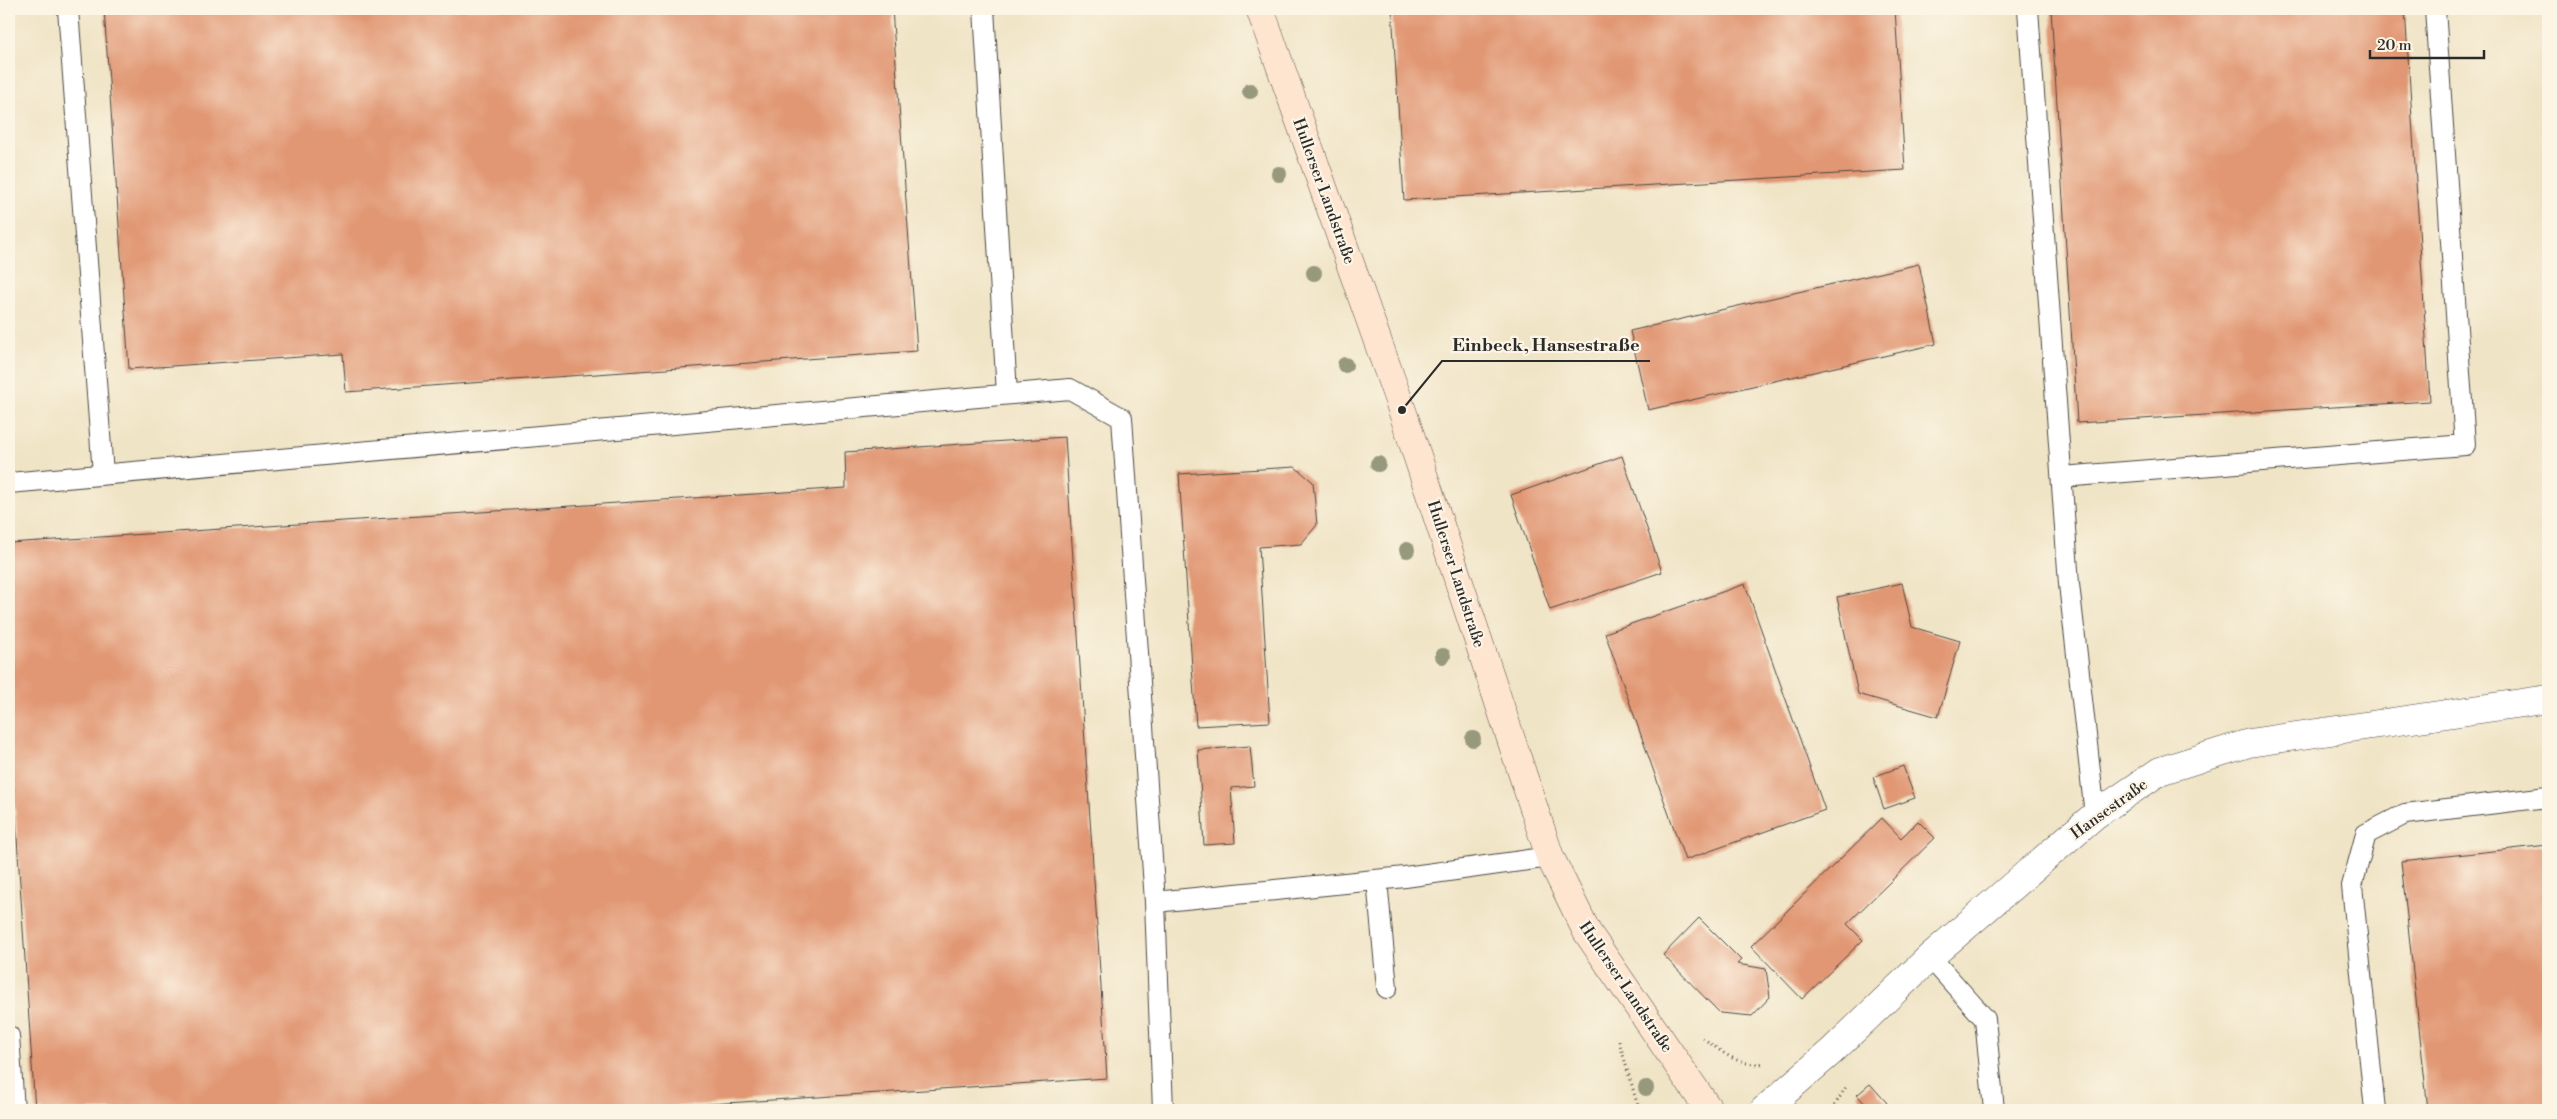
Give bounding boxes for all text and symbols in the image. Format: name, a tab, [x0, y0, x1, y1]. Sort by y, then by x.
scale bar	[2370, 28, 2483, 60]
text: 20 m	[2377, 36, 2412, 55]
street label: Hullerser Landstraße	[1288, 115, 1360, 267]
callout: Einbeck, Hansestraße	[1442, 328, 1650, 361]
text: Einbeck, Hansestraße	[1452, 334, 1640, 357]
street label: Hullerser Landstraße	[1423, 498, 1489, 650]
street label: Hansestraße	[2067, 774, 2151, 844]
street label: Hullerser Landstraße	[1575, 918, 1677, 1056]

